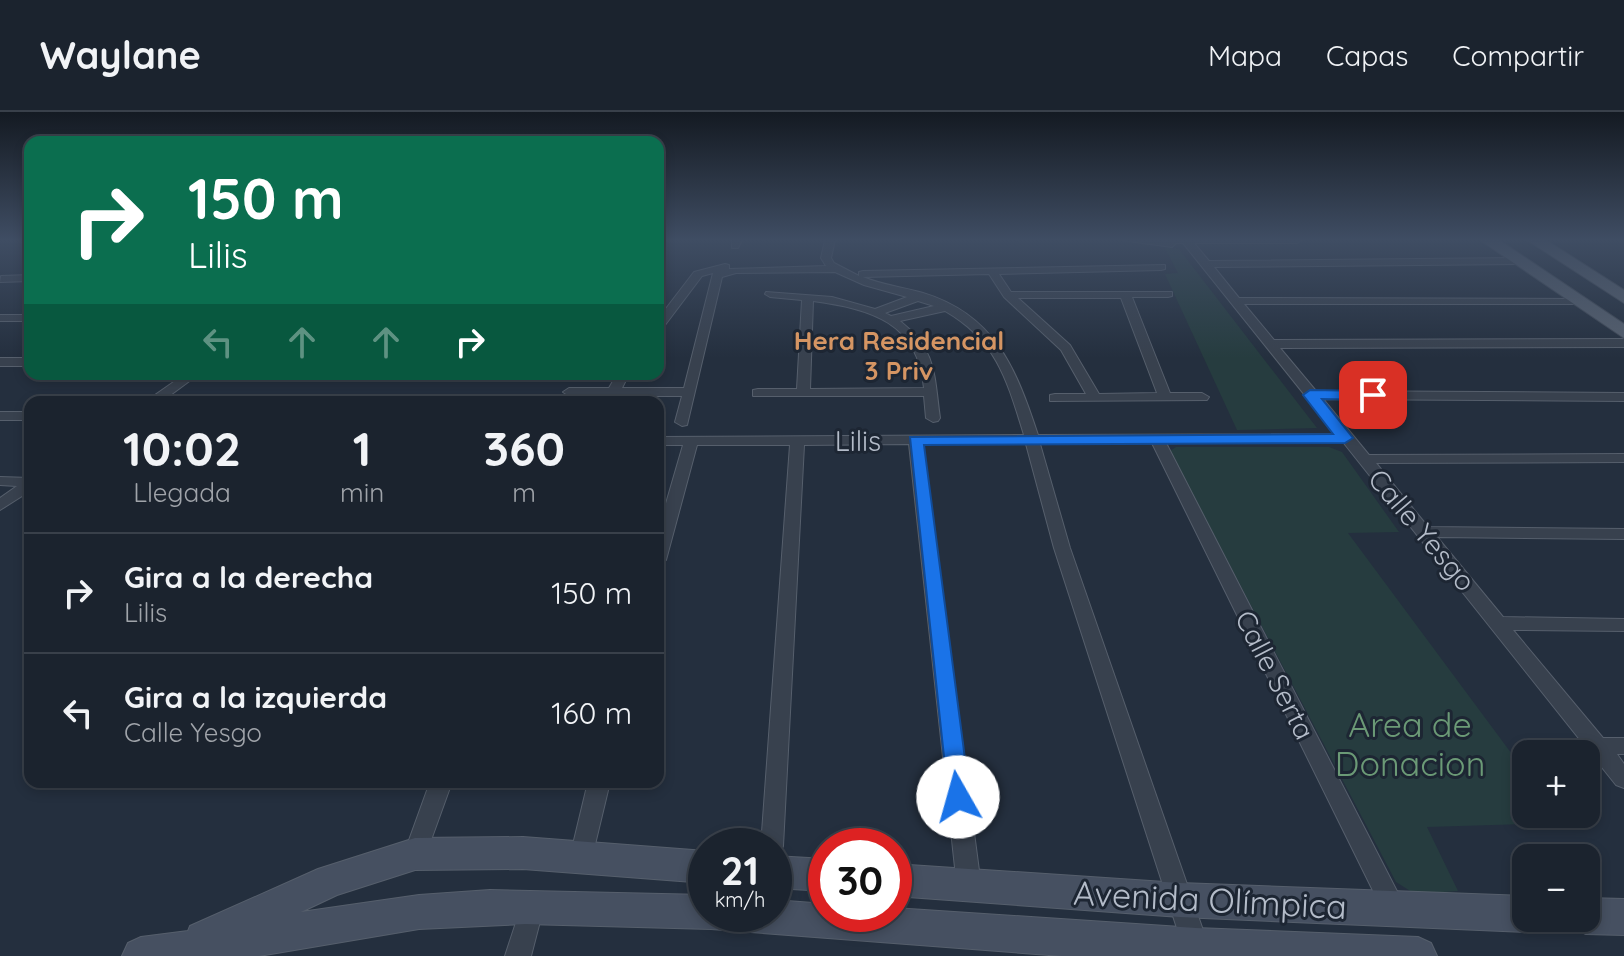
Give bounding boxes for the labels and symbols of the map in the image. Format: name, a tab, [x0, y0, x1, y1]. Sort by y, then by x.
district label: Hera Residencial 3 Priv	[794, 324, 1004, 387]
pin	[1339, 361, 1407, 429]
street label: Lilis	[835, 423, 881, 458]
street label: Calle Yesgo	[1361, 462, 1484, 598]
street label: Calle Serta	[1228, 604, 1323, 745]
park label: Area de Donacion	[1335, 703, 1485, 785]
position arrow	[916, 755, 1000, 839]
speed limit sign: 30	[808, 828, 912, 932]
street label: Avenida Olímpica	[1072, 871, 1348, 928]

